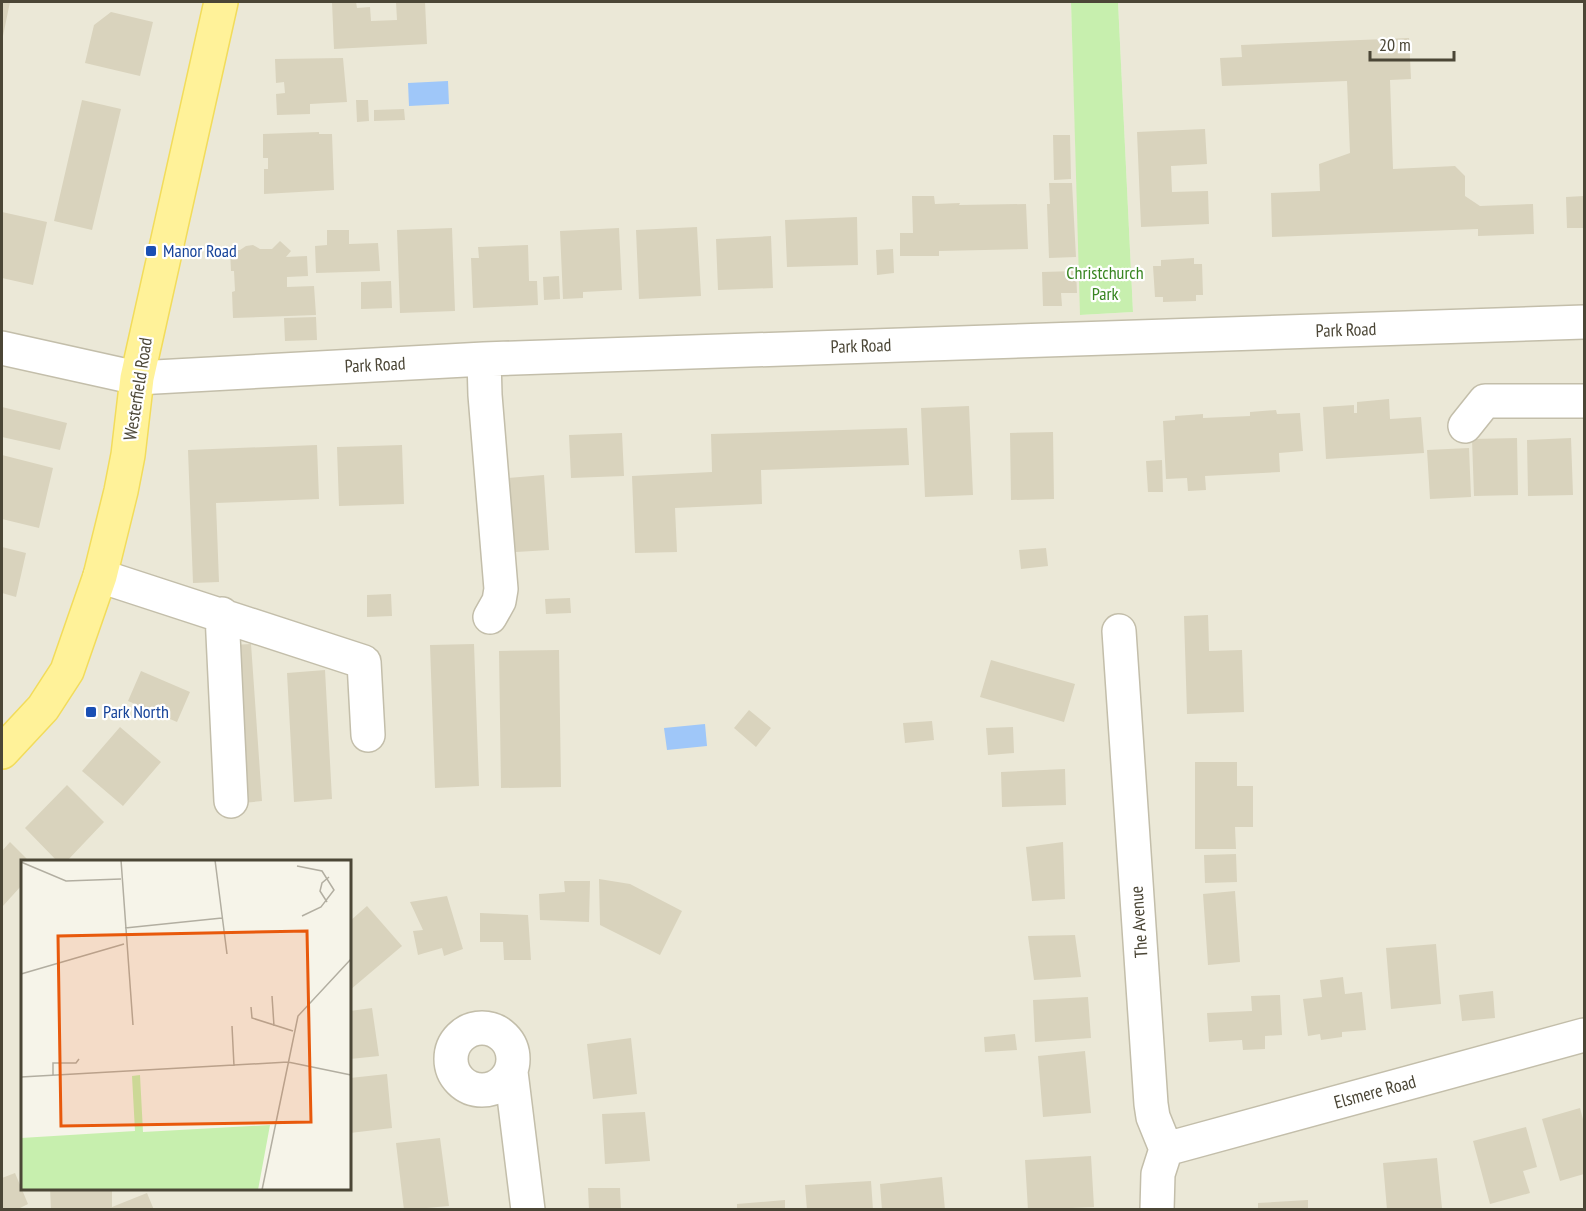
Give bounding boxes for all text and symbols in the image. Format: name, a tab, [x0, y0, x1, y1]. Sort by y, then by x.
scale bar	[1370, 24, 1454, 62]
text: 20 m	[1379, 33, 1411, 56]
place label: Manor Road	[163, 239, 237, 262]
marker: Manor Road	[144, 244, 158, 258]
park label: Christchurch Park	[1066, 261, 1144, 305]
street label: Park Road	[1315, 317, 1377, 342]
street label: Park Road	[830, 333, 892, 358]
street label: Westerfield Road	[118, 336, 157, 442]
street label: Park Road	[344, 351, 406, 378]
place label: Park North	[103, 700, 169, 723]
marker: Park North	[84, 705, 98, 719]
inset map	[21, 860, 351, 1190]
street label: The Avenue	[1125, 885, 1152, 959]
street label: Elsmere Road	[1331, 1070, 1418, 1114]

